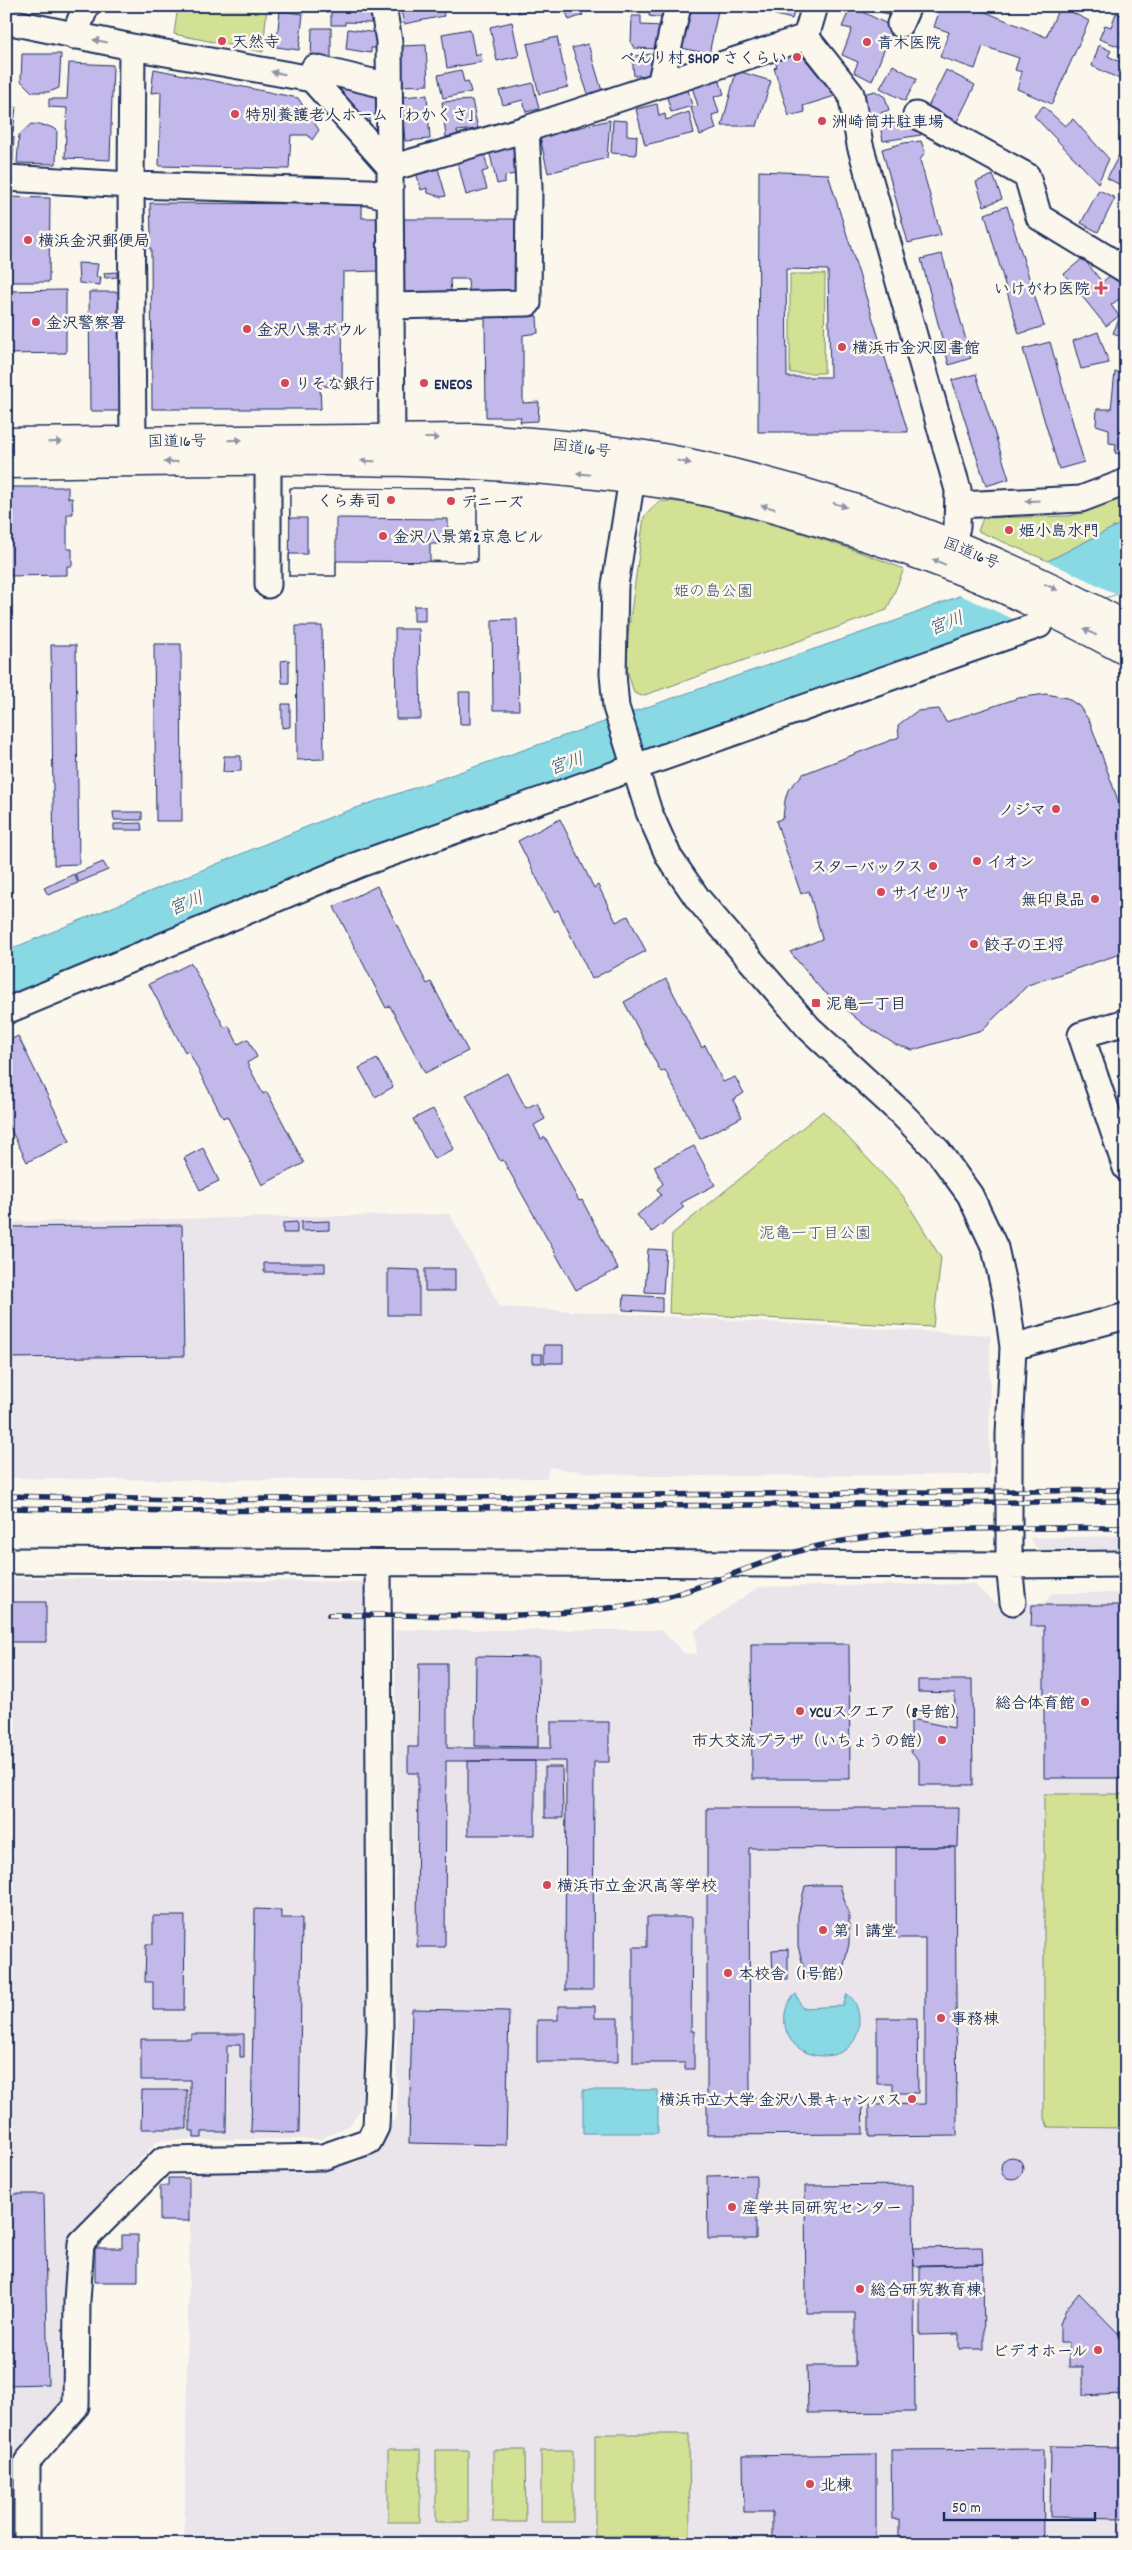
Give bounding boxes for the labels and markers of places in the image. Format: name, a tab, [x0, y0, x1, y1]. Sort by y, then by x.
place label: 天然寺	[232, 32, 280, 55]
place label: 青木医院	[877, 33, 941, 56]
marker: 天然寺	[216, 35, 228, 47]
marker: 青木医院	[861, 36, 873, 48]
place label: べんり村 SHOP さくらい	[620, 48, 787, 71]
marker: べんり村 SHOP さくらい	[791, 51, 803, 63]
place label: 特別養護老人ホーム「わかくさ」	[245, 105, 484, 128]
marker: 特別養護老人ホーム「わかくさ」	[229, 108, 241, 120]
place label: 洲崎筒井駐車場	[832, 112, 944, 135]
marker: 洲崎筒井駐車場	[816, 115, 828, 127]
place label: 横浜金沢郵便局	[38, 231, 150, 254]
marker: 横浜金沢郵便局	[22, 234, 34, 246]
place label: いけがわ医院	[994, 279, 1090, 302]
marker: いけがわ医院	[1094, 281, 1108, 295]
place label: 金沢警察署	[46, 313, 126, 336]
marker: 金沢警察署	[30, 316, 42, 328]
place label: 金沢八景ボウル	[257, 320, 368, 343]
marker: 金沢八景ボウル	[241, 323, 253, 335]
place label: 横浜市金沢図書館	[852, 338, 980, 361]
marker: 横浜市金沢図書館	[836, 341, 848, 353]
place label: りそな銀行	[295, 374, 375, 397]
place label: ENEOS	[434, 374, 473, 397]
marker: りそな銀行	[279, 377, 291, 389]
marker: ENEOS	[418, 377, 430, 389]
place label: くら寿司	[317, 491, 381, 514]
place label: デニーズ	[461, 492, 523, 515]
marker: くら寿司	[385, 494, 397, 506]
marker: デニーズ	[445, 495, 457, 507]
place label: 姫小島水門	[1019, 521, 1099, 544]
marker: 姫小島水門	[1003, 524, 1015, 536]
place label: 金沢八景第2京急ビル	[393, 527, 544, 550]
marker: 金沢八景第2京急ビル	[377, 530, 389, 542]
place label: ノジマ	[998, 800, 1046, 823]
marker: ノジマ	[1050, 803, 1062, 815]
place label: イオン	[987, 852, 1035, 875]
marker: イオン	[971, 855, 983, 867]
place label: スターバックス	[811, 857, 923, 880]
marker: スターバックス	[927, 860, 939, 872]
place label: サイゼリヤ	[891, 883, 970, 906]
marker: サイゼリヤ	[875, 886, 887, 898]
place label: 無印良品	[1021, 890, 1085, 913]
marker: 無印良品	[1089, 893, 1101, 905]
place label: 餃子の王将	[984, 935, 1064, 958]
marker: 餃子の王将	[968, 938, 980, 950]
place label: 泥亀一丁目	[826, 994, 906, 1017]
marker: 泥亀一丁目	[810, 997, 822, 1009]
place label: 総合体育館	[995, 1693, 1075, 1716]
marker: 総合体育館	[1079, 1696, 1091, 1708]
place label: YCUスクエア（8号館）	[809, 1702, 966, 1725]
marker: YCUスクエア（8号館）	[794, 1705, 806, 1717]
place label: 市大交流プラザ（いちょうの館）	[692, 1731, 932, 1754]
marker: 市大交流プラザ（いちょうの館）	[936, 1734, 948, 1746]
place label: 横浜市立金沢高等学校	[557, 1876, 717, 1899]
marker: 横浜市立金沢高等学校	[541, 1879, 553, 1891]
place label: 第Ⅰ講堂	[833, 1921, 897, 1944]
marker: 第Ⅰ講堂	[817, 1924, 829, 1936]
place label: 本校舎（1号館）	[738, 1964, 854, 1987]
marker: 本校舎（1号館）	[722, 1967, 734, 1979]
place label: 事務棟	[951, 2009, 1000, 2032]
marker: 事務棟	[935, 2012, 947, 2024]
place label: 横浜市立大学 金沢八景キャンパス	[659, 2090, 902, 2113]
marker: 横浜市立大学 金沢八景キャンパス	[906, 2093, 918, 2105]
place label: 産学共同研究センター	[742, 2198, 902, 2221]
marker: 産学共同研究センター	[726, 2201, 738, 2213]
place label: 総合研究教育棟	[870, 2280, 983, 2303]
marker: 総合研究教育棟	[854, 2283, 866, 2295]
place label: ビデオホール	[993, 2341, 1088, 2364]
marker: ビデオホール	[1092, 2344, 1104, 2356]
place label: 北棟	[820, 2475, 853, 2498]
marker: 北棟	[804, 2478, 816, 2490]

